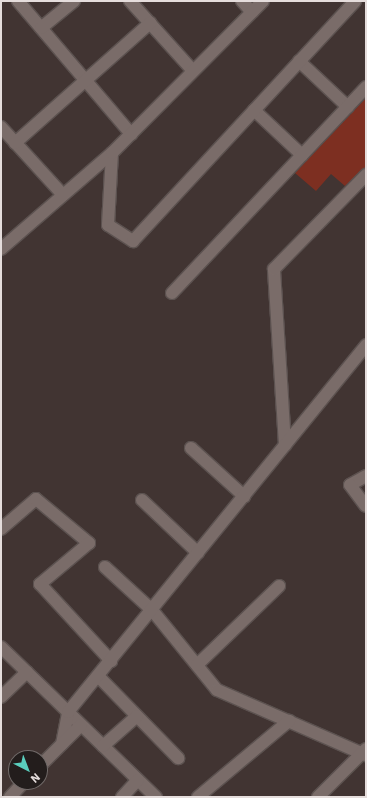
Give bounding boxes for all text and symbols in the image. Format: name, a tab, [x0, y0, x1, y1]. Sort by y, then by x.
north arrow	[8, 750, 48, 790]
text: N	[28, 770, 43, 786]

